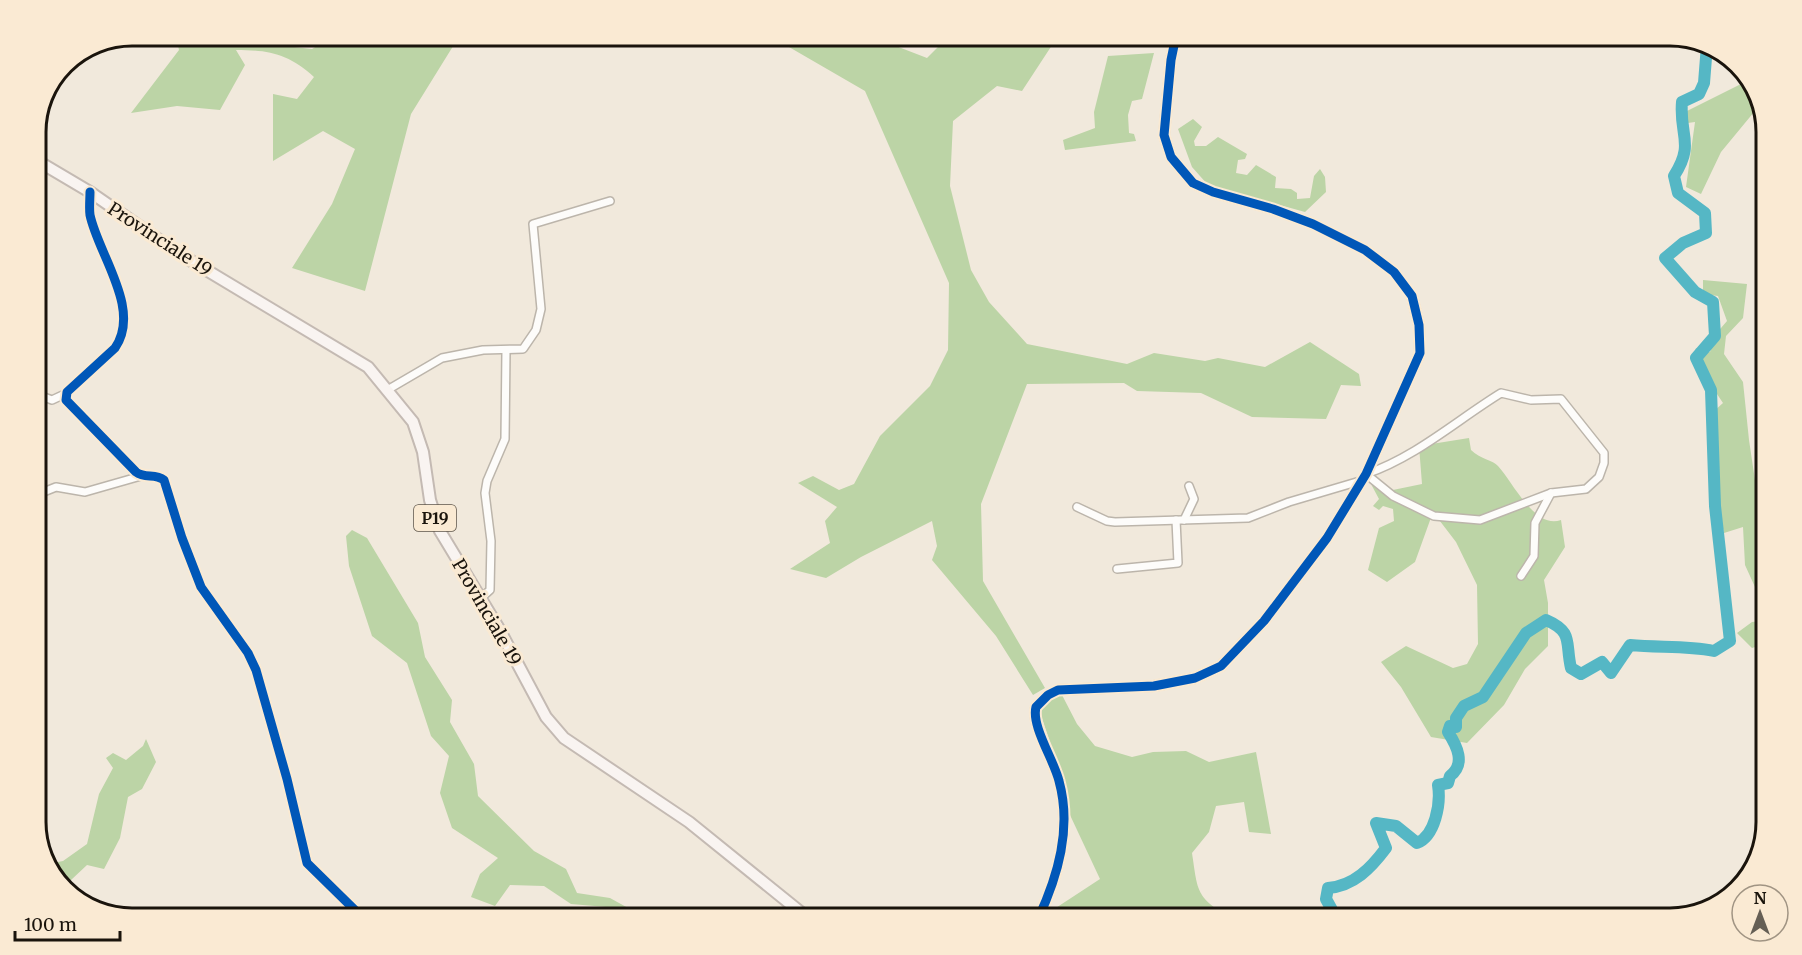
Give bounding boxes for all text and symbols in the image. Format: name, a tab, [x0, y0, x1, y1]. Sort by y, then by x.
street label: Provinciale 19	[104, 197, 216, 281]
road number: P19	[414, 505, 456, 531]
street label: Provinciale 19	[447, 554, 527, 670]
north arrow	[1730, 883, 1790, 943]
text: N	[1754, 888, 1767, 908]
scale bar	[15, 904, 120, 942]
text: 100 m	[24, 913, 77, 936]

